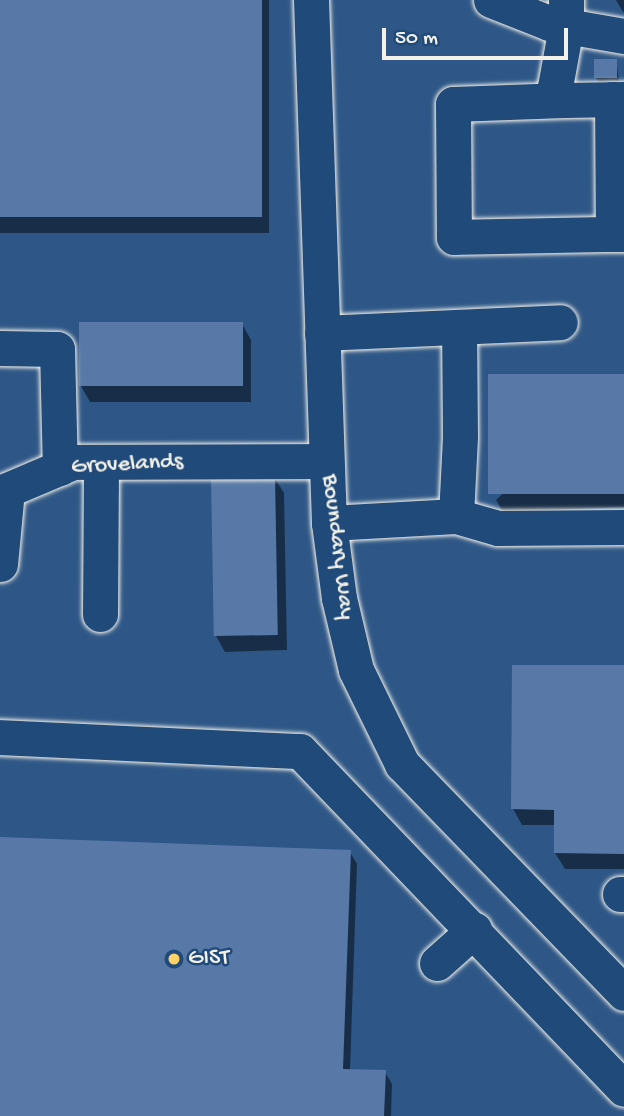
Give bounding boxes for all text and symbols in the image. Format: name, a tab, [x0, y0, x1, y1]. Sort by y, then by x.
scale bar	[386, 14, 572, 58]
text: 50 m	[395, 27, 438, 52]
street label: Grovelands	[70, 448, 184, 482]
street label: Boundary Way	[314, 473, 360, 621]
place label: GIST	[188, 945, 229, 973]
marker: GIST	[166, 951, 182, 967]

